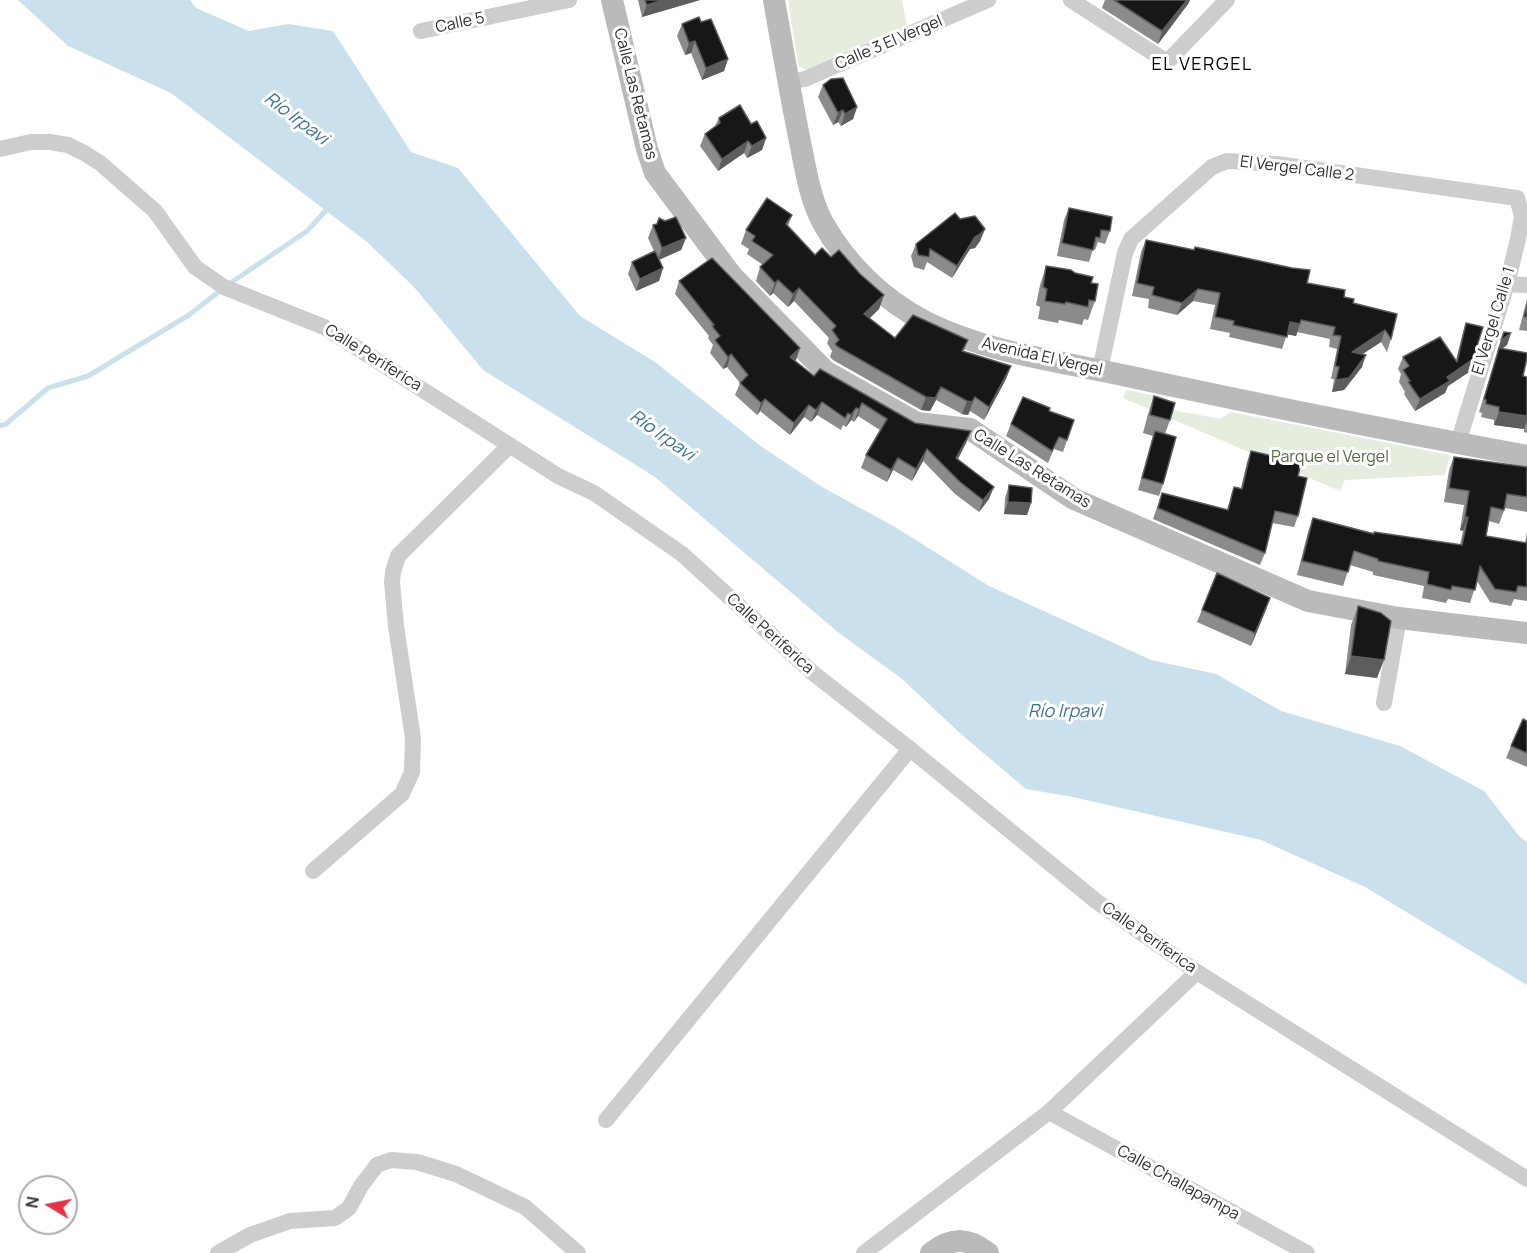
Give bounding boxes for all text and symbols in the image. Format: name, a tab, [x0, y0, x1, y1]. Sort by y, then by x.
street label: Calle 5	[434, 8, 486, 38]
street label: Calle 3 El Vergel	[833, 12, 945, 74]
street label: Calle Las Retamas	[609, 26, 661, 162]
district label: EL VERGEL	[1151, 54, 1253, 76]
water label: Río Irpavi	[260, 88, 332, 150]
street label: El Vergel Calle 2	[1239, 152, 1355, 186]
street label: El Vergel Calle 1	[1468, 265, 1520, 377]
street label: Calle Periferica	[321, 321, 425, 395]
street label: Avenida El Vergel	[980, 334, 1104, 380]
water label: Río Irpavi	[625, 406, 699, 466]
street label: Calle Las Retamas	[970, 425, 1094, 513]
park label: Parque el Vergel	[1271, 448, 1389, 468]
street label: Calle Periferica	[722, 590, 818, 678]
water label: Río Irpavi	[1028, 701, 1102, 723]
street label: Calle Periferica	[1098, 898, 1200, 978]
street label: Calle Challapampa	[1114, 1141, 1242, 1225]
north arrow	[18, 1175, 78, 1235]
text: N	[20, 1195, 44, 1210]

